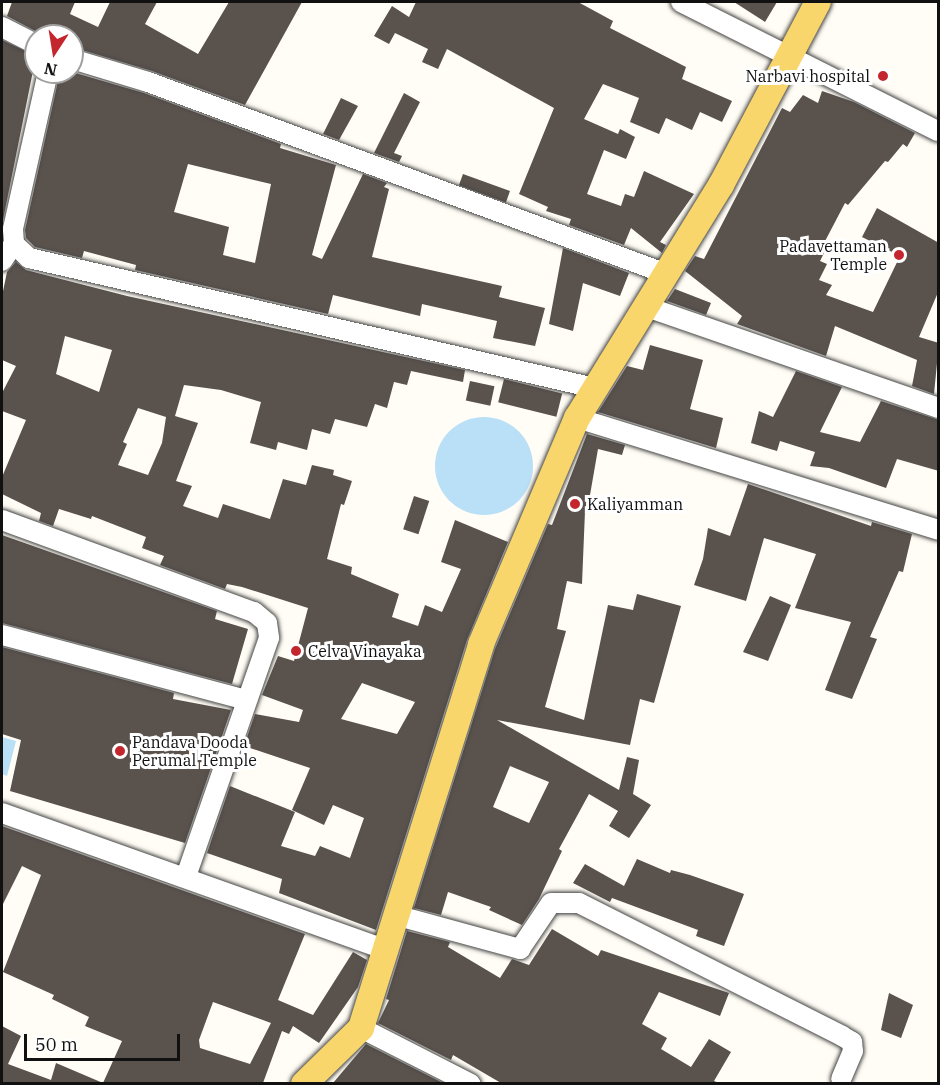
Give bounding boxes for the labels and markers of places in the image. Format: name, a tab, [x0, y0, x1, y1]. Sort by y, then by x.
place label: Narbavi hospital	[745, 66, 870, 86]
marker: Narbavi hospital	[874, 67, 892, 85]
place label: Padavettaman Temple	[779, 236, 887, 274]
marker: Padavettaman Temple	[892, 248, 906, 262]
place label: Kaliyamman	[587, 494, 683, 514]
marker: Kaliyamman	[568, 497, 582, 511]
place label: Celva Vinayaka	[308, 641, 422, 661]
marker: Celva Vinayaka	[289, 644, 303, 658]
place label: Pandava Dooda Perumal Temple	[132, 732, 257, 770]
marker: Pandava Dooda Perumal Temple	[113, 744, 127, 758]

